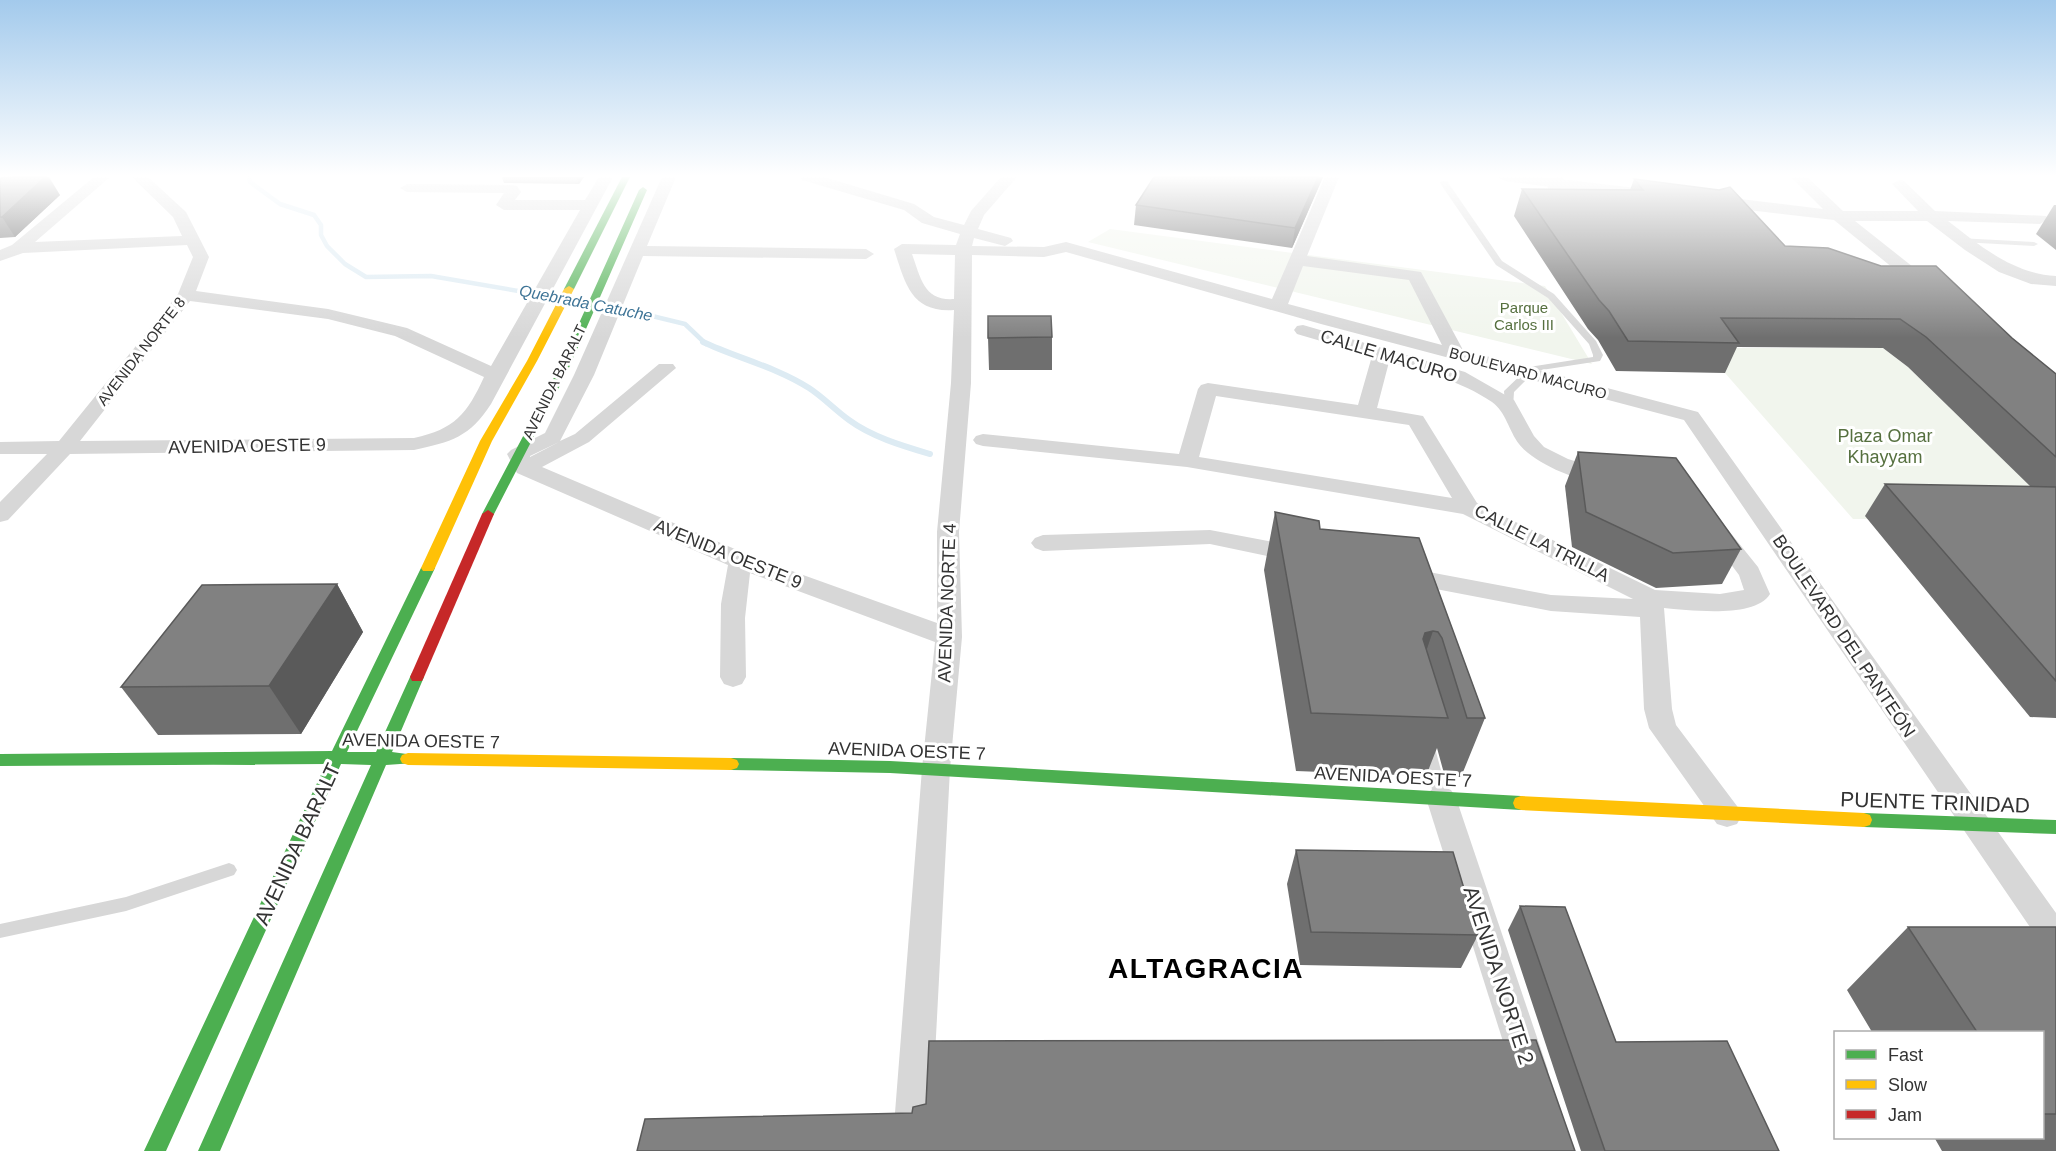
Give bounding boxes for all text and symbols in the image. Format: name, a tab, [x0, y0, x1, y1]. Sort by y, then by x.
water label: Quebrada Catuche	[518, 282, 654, 324]
street label: AVENIDA NORTE 8	[93, 293, 189, 409]
park label: Parque Carlos III	[1494, 299, 1554, 333]
street label: AVENIDA BARALT	[519, 322, 589, 442]
street label: CALLE MACURO	[1318, 326, 1460, 386]
street label: BOULEVARD MACURO	[1447, 344, 1609, 402]
park label: Plaza Omar Khayyam	[1837, 426, 1933, 467]
street label: AVENIDA OESTE 9	[168, 435, 326, 457]
street label: CALLE LA TRILLA	[1471, 500, 1613, 586]
street label: AVENIDA OESTE 9	[651, 515, 805, 593]
street label: AVENIDA NORTE 4	[934, 523, 960, 683]
street label: BOULEVARD DEL PANTEÓN	[1769, 530, 1920, 741]
street label: AVENIDA OESTE 7	[342, 730, 500, 752]
street label: AVENIDA OESTE 7	[828, 738, 986, 764]
street label: AVENIDA BARALT	[250, 759, 345, 928]
street label: AVENIDA OESTE 7	[1314, 763, 1472, 791]
street label: PUENTE TRINIDAD	[1840, 787, 2030, 817]
street label: AVENIDA NORTE 2	[1459, 883, 1539, 1067]
district label: ALTAGRACIA	[1108, 953, 1304, 984]
legend	[1834, 1031, 2044, 1139]
text: Fast	[1888, 1045, 1923, 1065]
text: Slow	[1888, 1075, 1928, 1095]
text: Jam	[1888, 1105, 1922, 1125]

